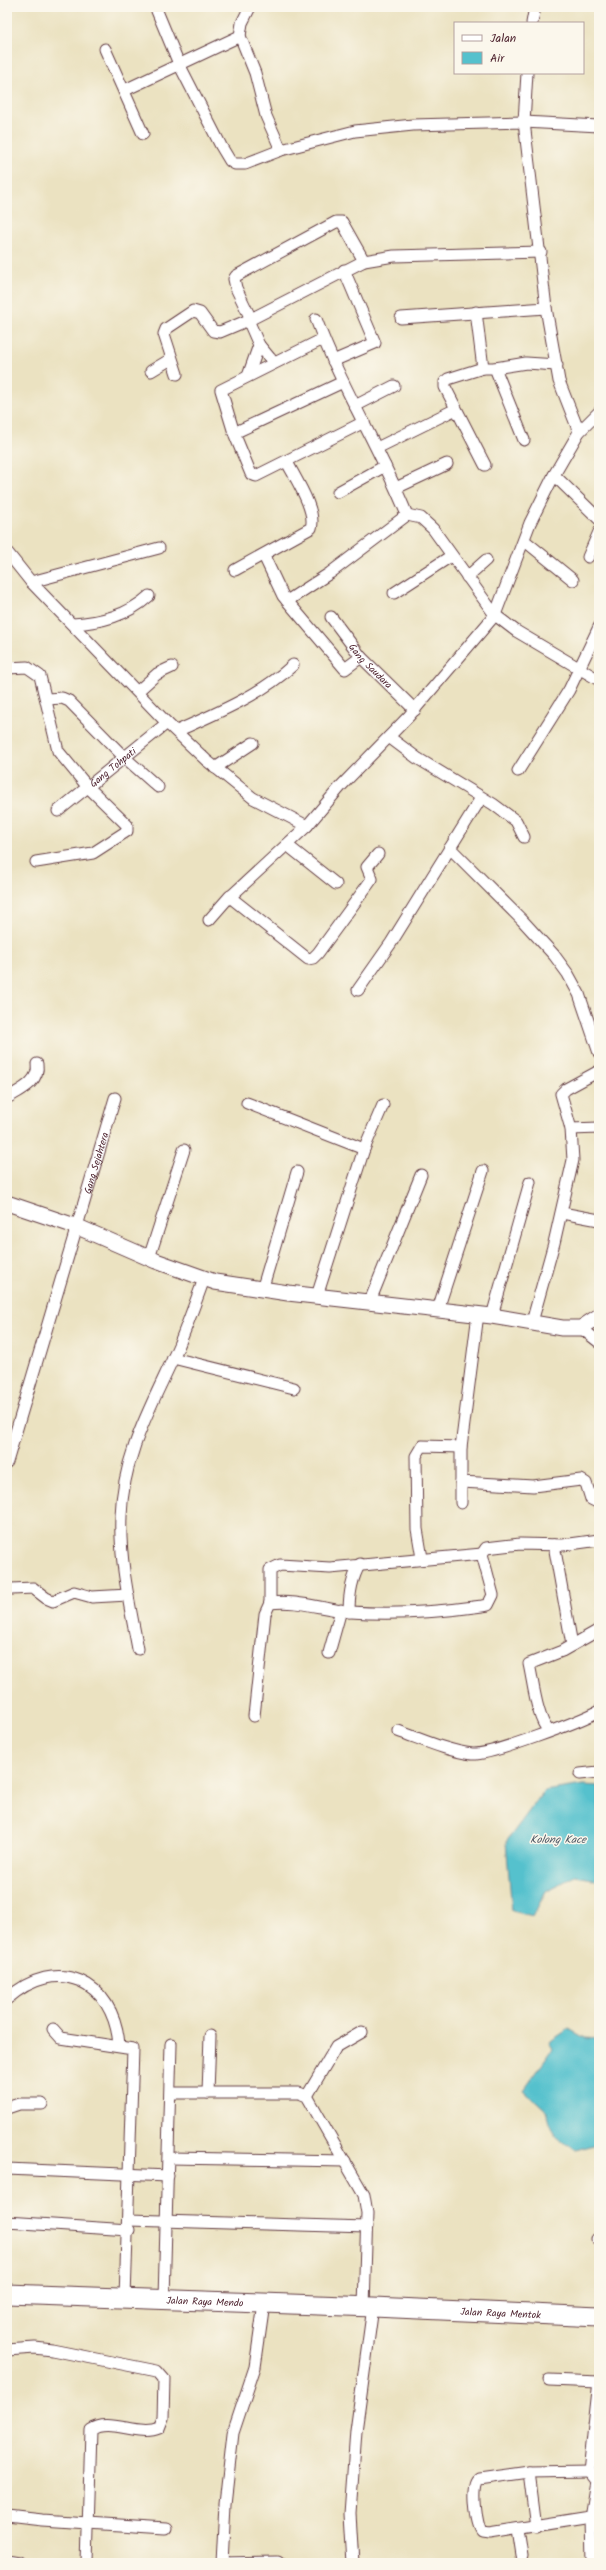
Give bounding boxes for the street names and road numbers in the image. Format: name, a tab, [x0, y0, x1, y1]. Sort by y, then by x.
street label: Gang Saudara	[344, 640, 396, 693]
street label: Gang Tohpati	[86, 744, 140, 792]
street label: Gang Sejahtera	[80, 1130, 114, 1196]
street label: Jalan Raya Mendo	[166, 2293, 244, 2311]
street label: Jalan Raya Mentok	[460, 2304, 542, 2323]

